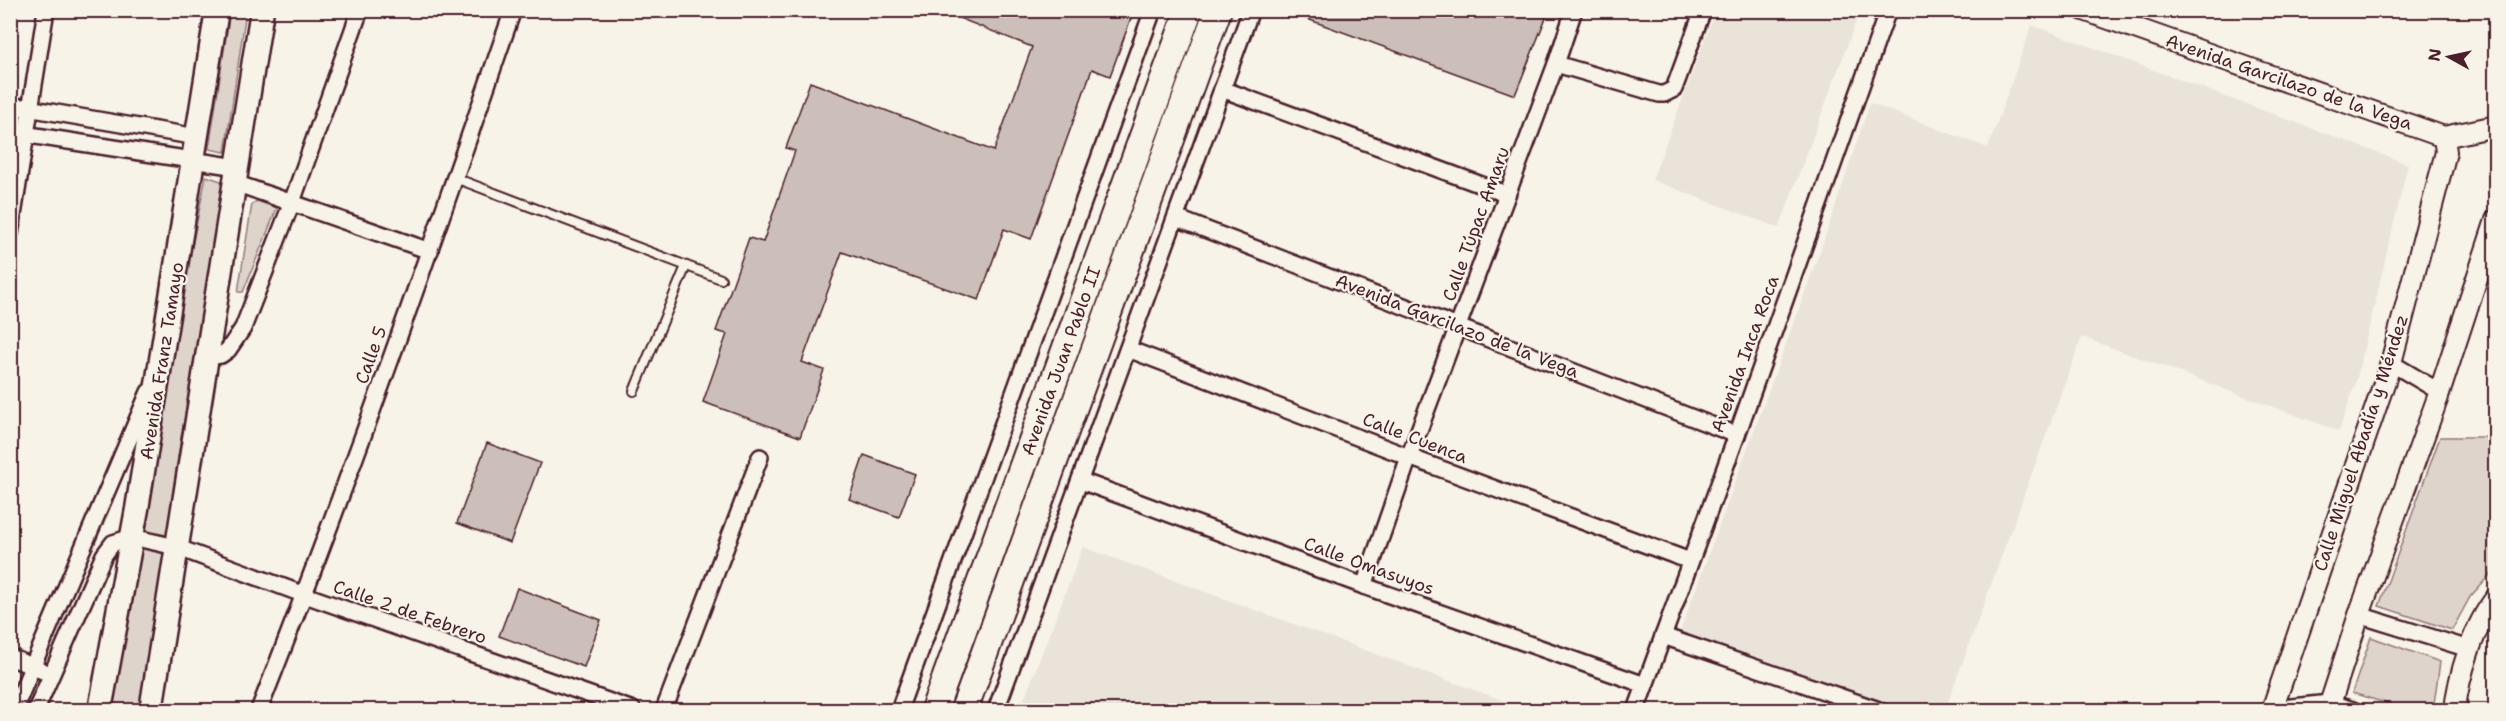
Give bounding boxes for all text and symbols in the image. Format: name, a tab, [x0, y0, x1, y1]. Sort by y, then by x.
north arrow	[2419, 27, 2479, 87]
street label: Avenida Garcilazo de la Vega	[2163, 28, 2415, 136]
text: N	[2423, 47, 2446, 63]
street label: Calle Túpac Amaru	[1437, 143, 1515, 305]
street label: Avenida Franz Tamayo	[135, 260, 189, 462]
street label: Avenida Juan Pablo II	[1016, 263, 1106, 459]
street label: Avenida Garcilazo de la Vega	[1332, 268, 1582, 384]
street label: Avenida Inca Roca	[1705, 272, 1785, 436]
street label: Calle Miguel Abadía y Méndez	[2308, 312, 2414, 574]
street label: Calle 5	[349, 323, 393, 387]
street label: Calle Cuenca	[1359, 407, 1471, 469]
street label: Calle Omasuyos	[1300, 531, 1438, 601]
street label: Calle 2 de Febrero	[330, 574, 490, 650]

